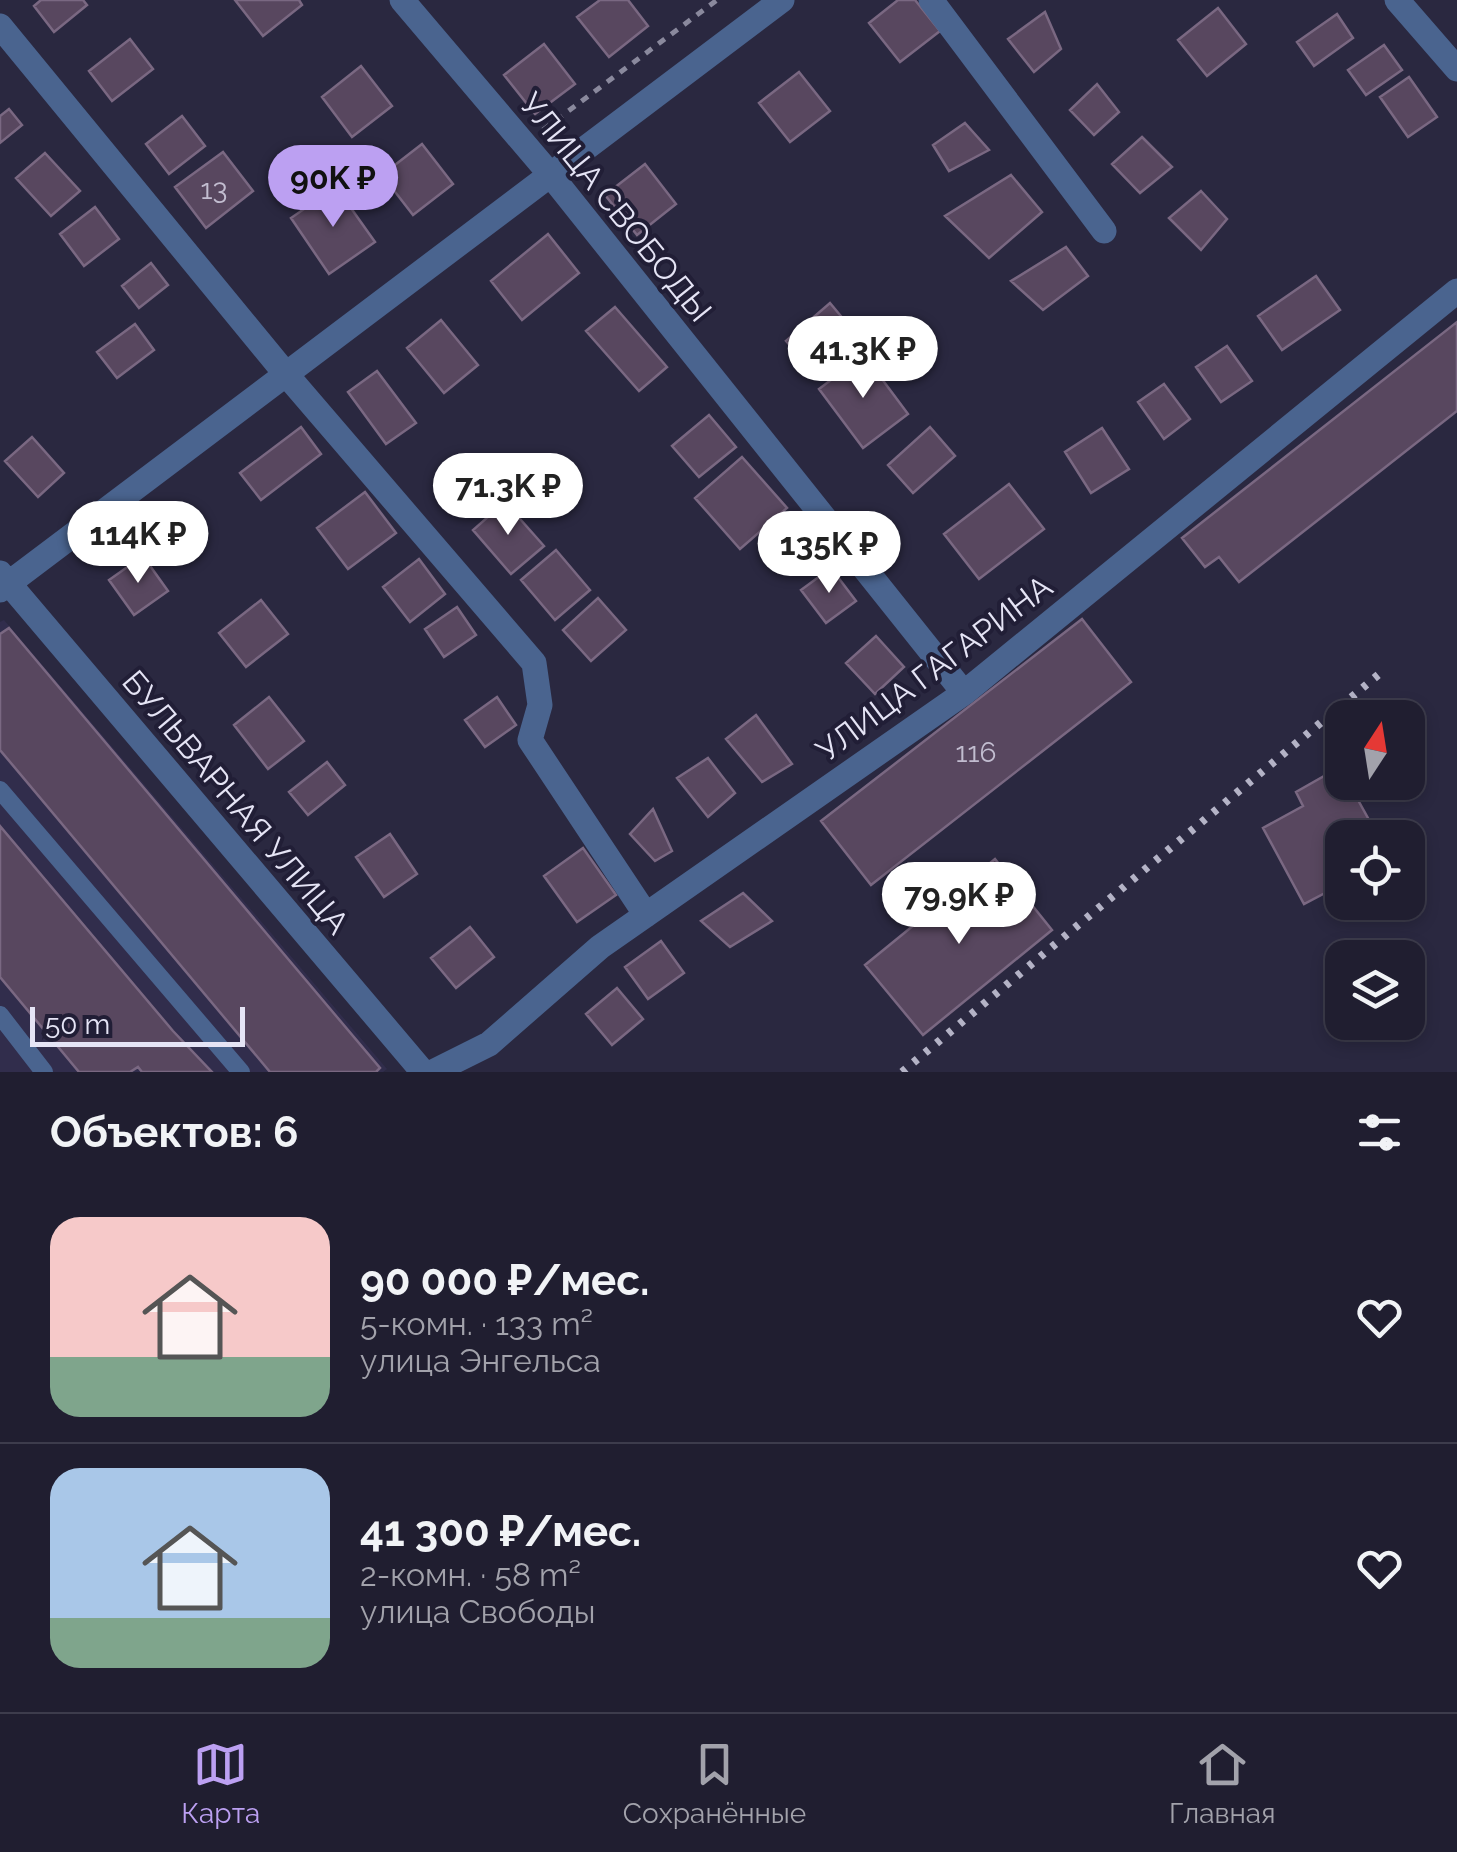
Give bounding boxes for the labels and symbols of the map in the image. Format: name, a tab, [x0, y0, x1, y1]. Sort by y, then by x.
street label: УЛИЦА СВОБОДЫ	[513, 85, 719, 329]
pin: 90K ₽	[263, 145, 403, 230]
house number: 13	[201, 173, 227, 206]
pin: 41.3K ₽	[771, 316, 955, 401]
pin: 71.3K ₽	[416, 453, 600, 538]
pin: 114K ₽	[57, 501, 219, 586]
pin: 135K ₽	[748, 511, 910, 596]
street label: УЛИЦА ГАГАРИНА	[809, 567, 1059, 769]
street label: БУЛЬВАРНАЯ УЛИЦА	[115, 663, 357, 941]
north arrow	[1325, 700, 1425, 800]
house number: 116	[956, 736, 996, 769]
pin: 79.9K ₽	[867, 862, 1051, 947]
scale bar	[30, 1002, 245, 1046]

